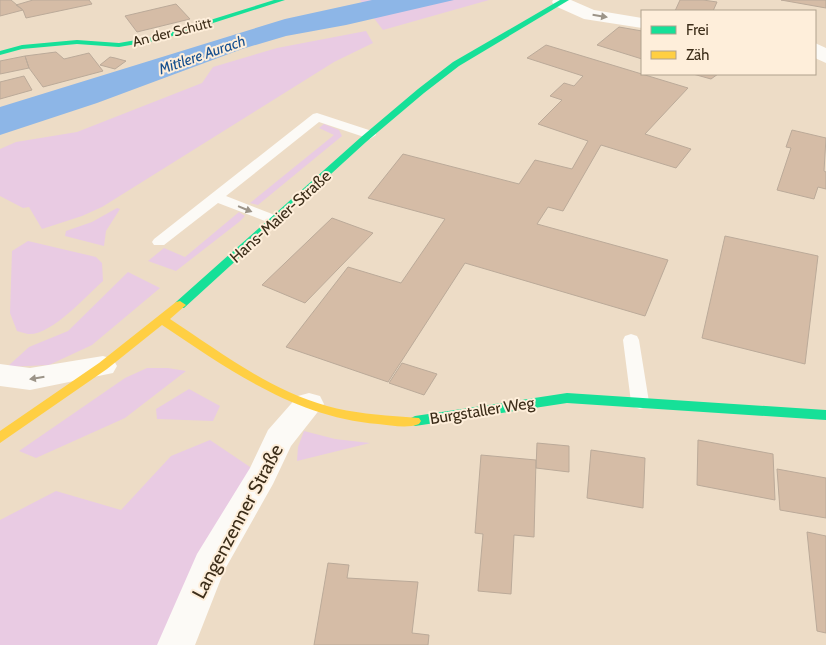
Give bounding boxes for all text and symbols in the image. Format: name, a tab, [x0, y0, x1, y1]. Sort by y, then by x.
legend	[641, 10, 816, 75]
street label: An der Schütt	[131, 13, 214, 51]
one-way arrow	[593, 13, 609, 21]
text: Frei	[686, 21, 709, 39]
water label: Mittlere Aurach	[155, 32, 248, 79]
text: Zäh	[686, 46, 709, 64]
street label: Hans-Maier-Straße	[226, 166, 335, 267]
one-way arrow	[238, 206, 253, 213]
one-way arrow	[29, 374, 45, 382]
street label: Burgstaller Weg	[428, 393, 537, 428]
street label: Langenzenner Straße	[187, 440, 288, 602]

